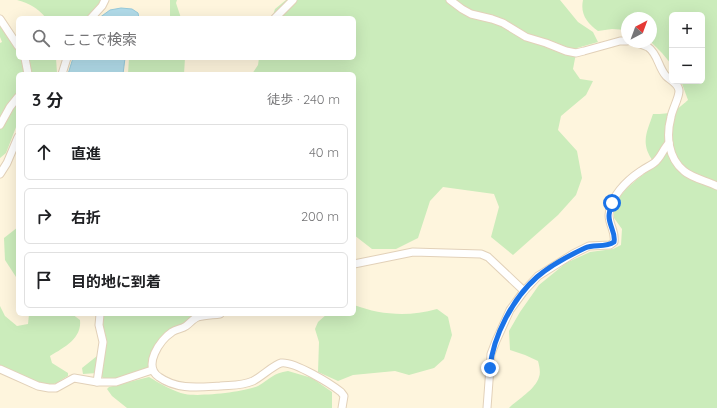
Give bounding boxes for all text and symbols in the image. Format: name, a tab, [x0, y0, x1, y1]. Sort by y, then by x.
north arrow	[621, 12, 657, 48]
map controls	[669, 12, 705, 84]
button: +	[669, 12, 705, 48]
search box	[16, 16, 356, 60]
icon: search	[30, 27, 52, 49]
text: ここで検索	[62, 30, 137, 49]
button: −	[669, 48, 705, 84]
text: 3 分	[32, 89, 63, 110]
text: 徒歩 · 240 m	[267, 91, 340, 107]
icon: ahead	[33, 141, 55, 163]
text: 直進	[71, 144, 101, 163]
text: 40 m	[309, 144, 339, 160]
route start	[603, 194, 621, 212]
icon: right	[33, 205, 55, 227]
text: 右折	[71, 208, 101, 227]
text: 200 m	[301, 208, 339, 224]
icon: arrive	[33, 269, 55, 291]
text: 目的地に到着	[71, 272, 161, 291]
route end	[481, 359, 499, 377]

